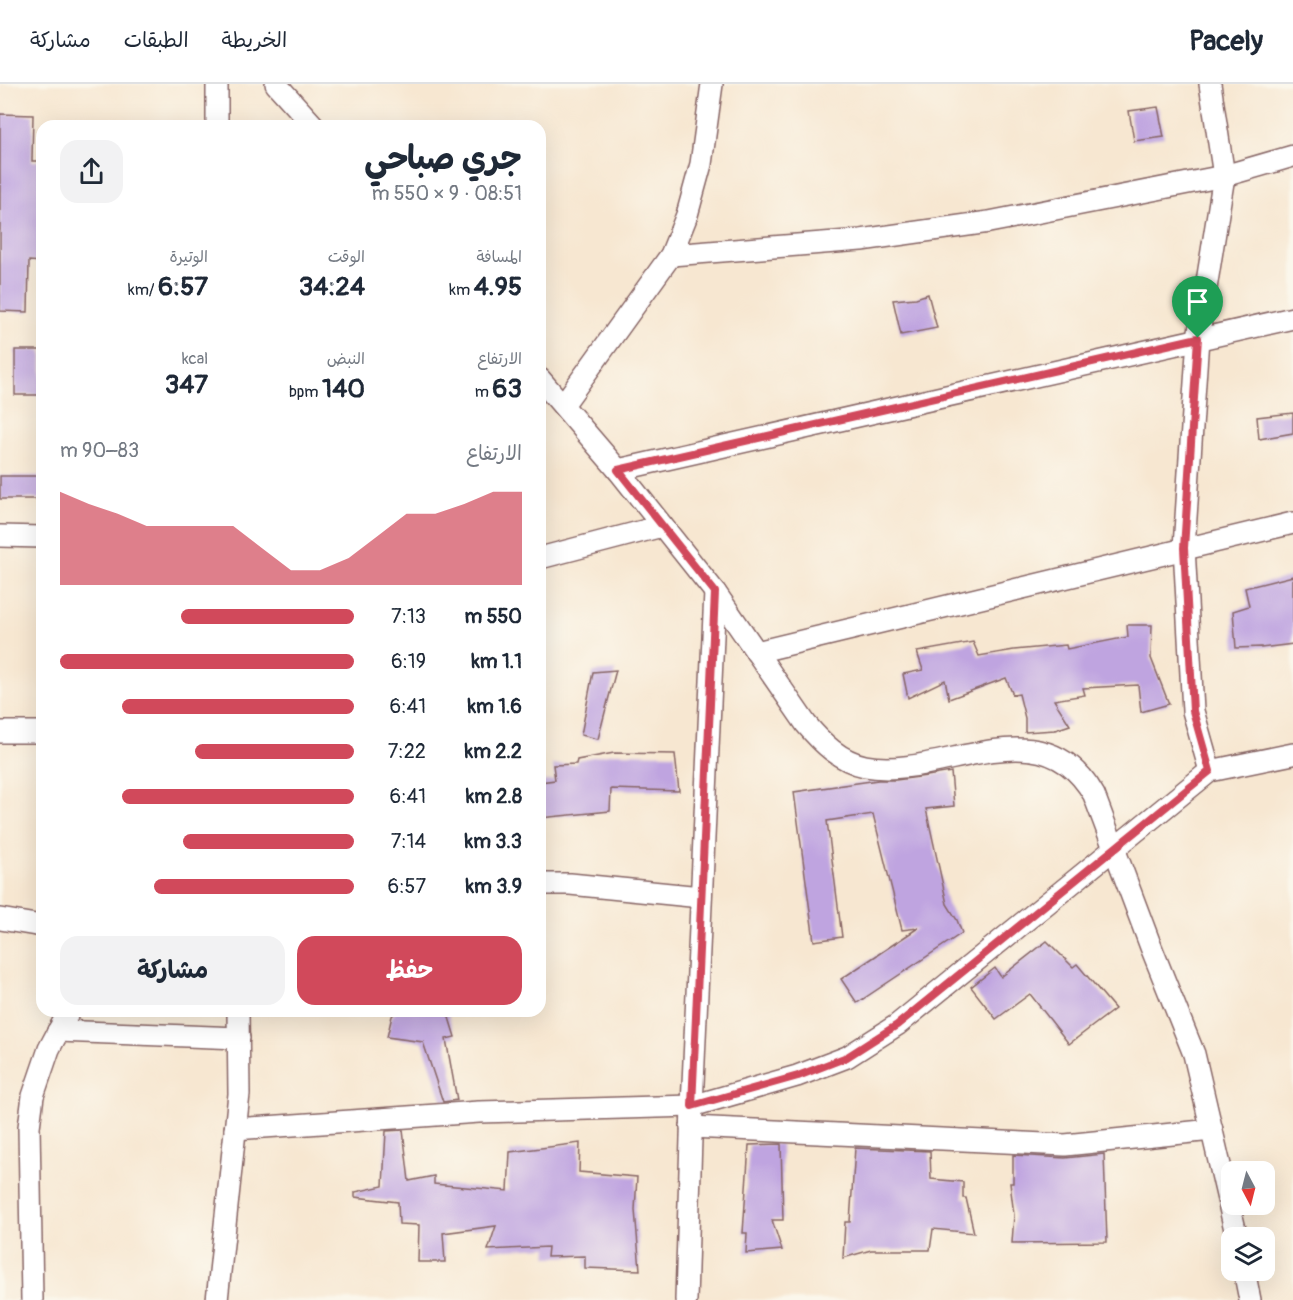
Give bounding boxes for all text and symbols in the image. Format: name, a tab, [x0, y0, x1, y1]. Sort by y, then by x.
text: Pacely	[1189, 24, 1263, 59]
text: مشاركة	[30, 27, 91, 54]
text: الطبقات	[124, 27, 189, 54]
text: الخريطة	[222, 27, 287, 54]
text: جري صباحي	[364, 138, 522, 179]
button: share	[60, 140, 123, 203]
text: 08:51 · 9 × 550 m	[372, 181, 522, 206]
text: الوتيرة	[169, 247, 208, 267]
text: الوقت	[328, 247, 365, 267]
text: المسافة	[476, 247, 522, 267]
text: 6:57	[158, 271, 208, 303]
text: 34:24	[299, 271, 365, 303]
text: 4.95	[474, 271, 522, 303]
pin	[1172, 276, 1223, 338]
text: /km	[128, 280, 158, 300]
text: km	[449, 280, 474, 300]
icon: arrive	[1181, 285, 1214, 318]
text: kcal	[182, 349, 208, 369]
text: النبض	[327, 349, 365, 369]
text: الارتفاع	[477, 349, 522, 369]
text: 347	[165, 369, 208, 401]
text: 140	[322, 373, 365, 405]
text: 63	[492, 373, 522, 405]
text: bpm	[289, 382, 322, 402]
text: m	[475, 382, 492, 402]
text: 83–90 m	[60, 438, 139, 463]
text: الارتفاع	[466, 441, 522, 466]
text: 7:13	[391, 604, 426, 629]
text: 550 m	[465, 604, 522, 629]
text: 6:19	[391, 649, 426, 674]
text: 1.1 km	[472, 649, 522, 674]
text: 6:41	[390, 694, 426, 719]
text: 1.6 km	[468, 694, 522, 719]
text: 7:22	[388, 739, 426, 764]
text: 2.2 km	[465, 739, 522, 764]
text: 6:41	[390, 784, 426, 809]
text: 2.8 km	[466, 784, 522, 809]
text: 7:14	[391, 829, 426, 854]
text: 3.3 km	[465, 829, 522, 854]
text: 6:57	[388, 874, 426, 899]
text: 3.9 km	[466, 874, 522, 899]
button: مشاركة	[60, 936, 285, 1005]
button: حفظ	[297, 936, 522, 1005]
north arrow	[1221, 1161, 1275, 1215]
map controls	[1221, 1161, 1275, 1281]
button: layers	[1221, 1227, 1275, 1281]

